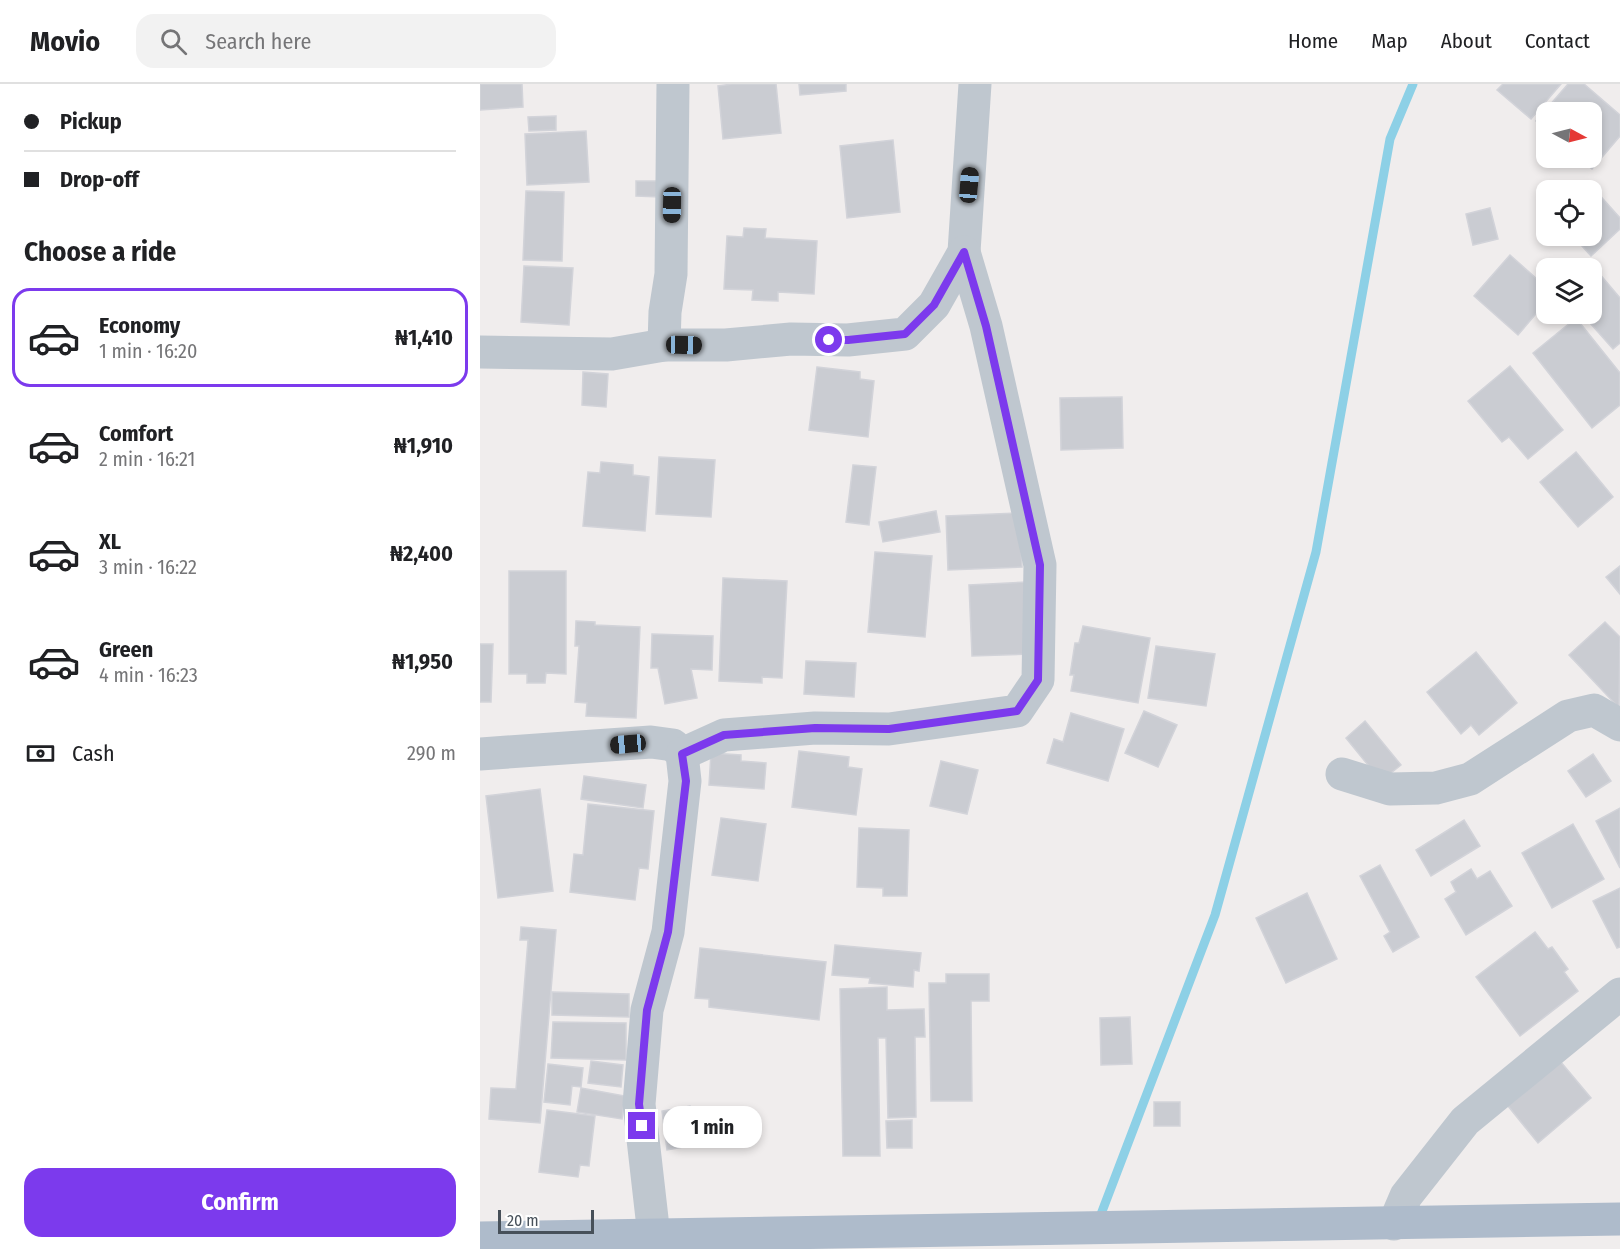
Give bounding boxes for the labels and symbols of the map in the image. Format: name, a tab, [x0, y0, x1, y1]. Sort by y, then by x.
north arrow	[1536, 102, 1602, 168]
car	[958, 166, 980, 204]
car	[663, 187, 681, 223]
route start	[815, 326, 842, 353]
car	[666, 336, 702, 354]
car	[609, 733, 647, 755]
callout: 1 min	[663, 1105, 762, 1147]
route end	[628, 1112, 655, 1139]
scale bar	[498, 1207, 594, 1234]

